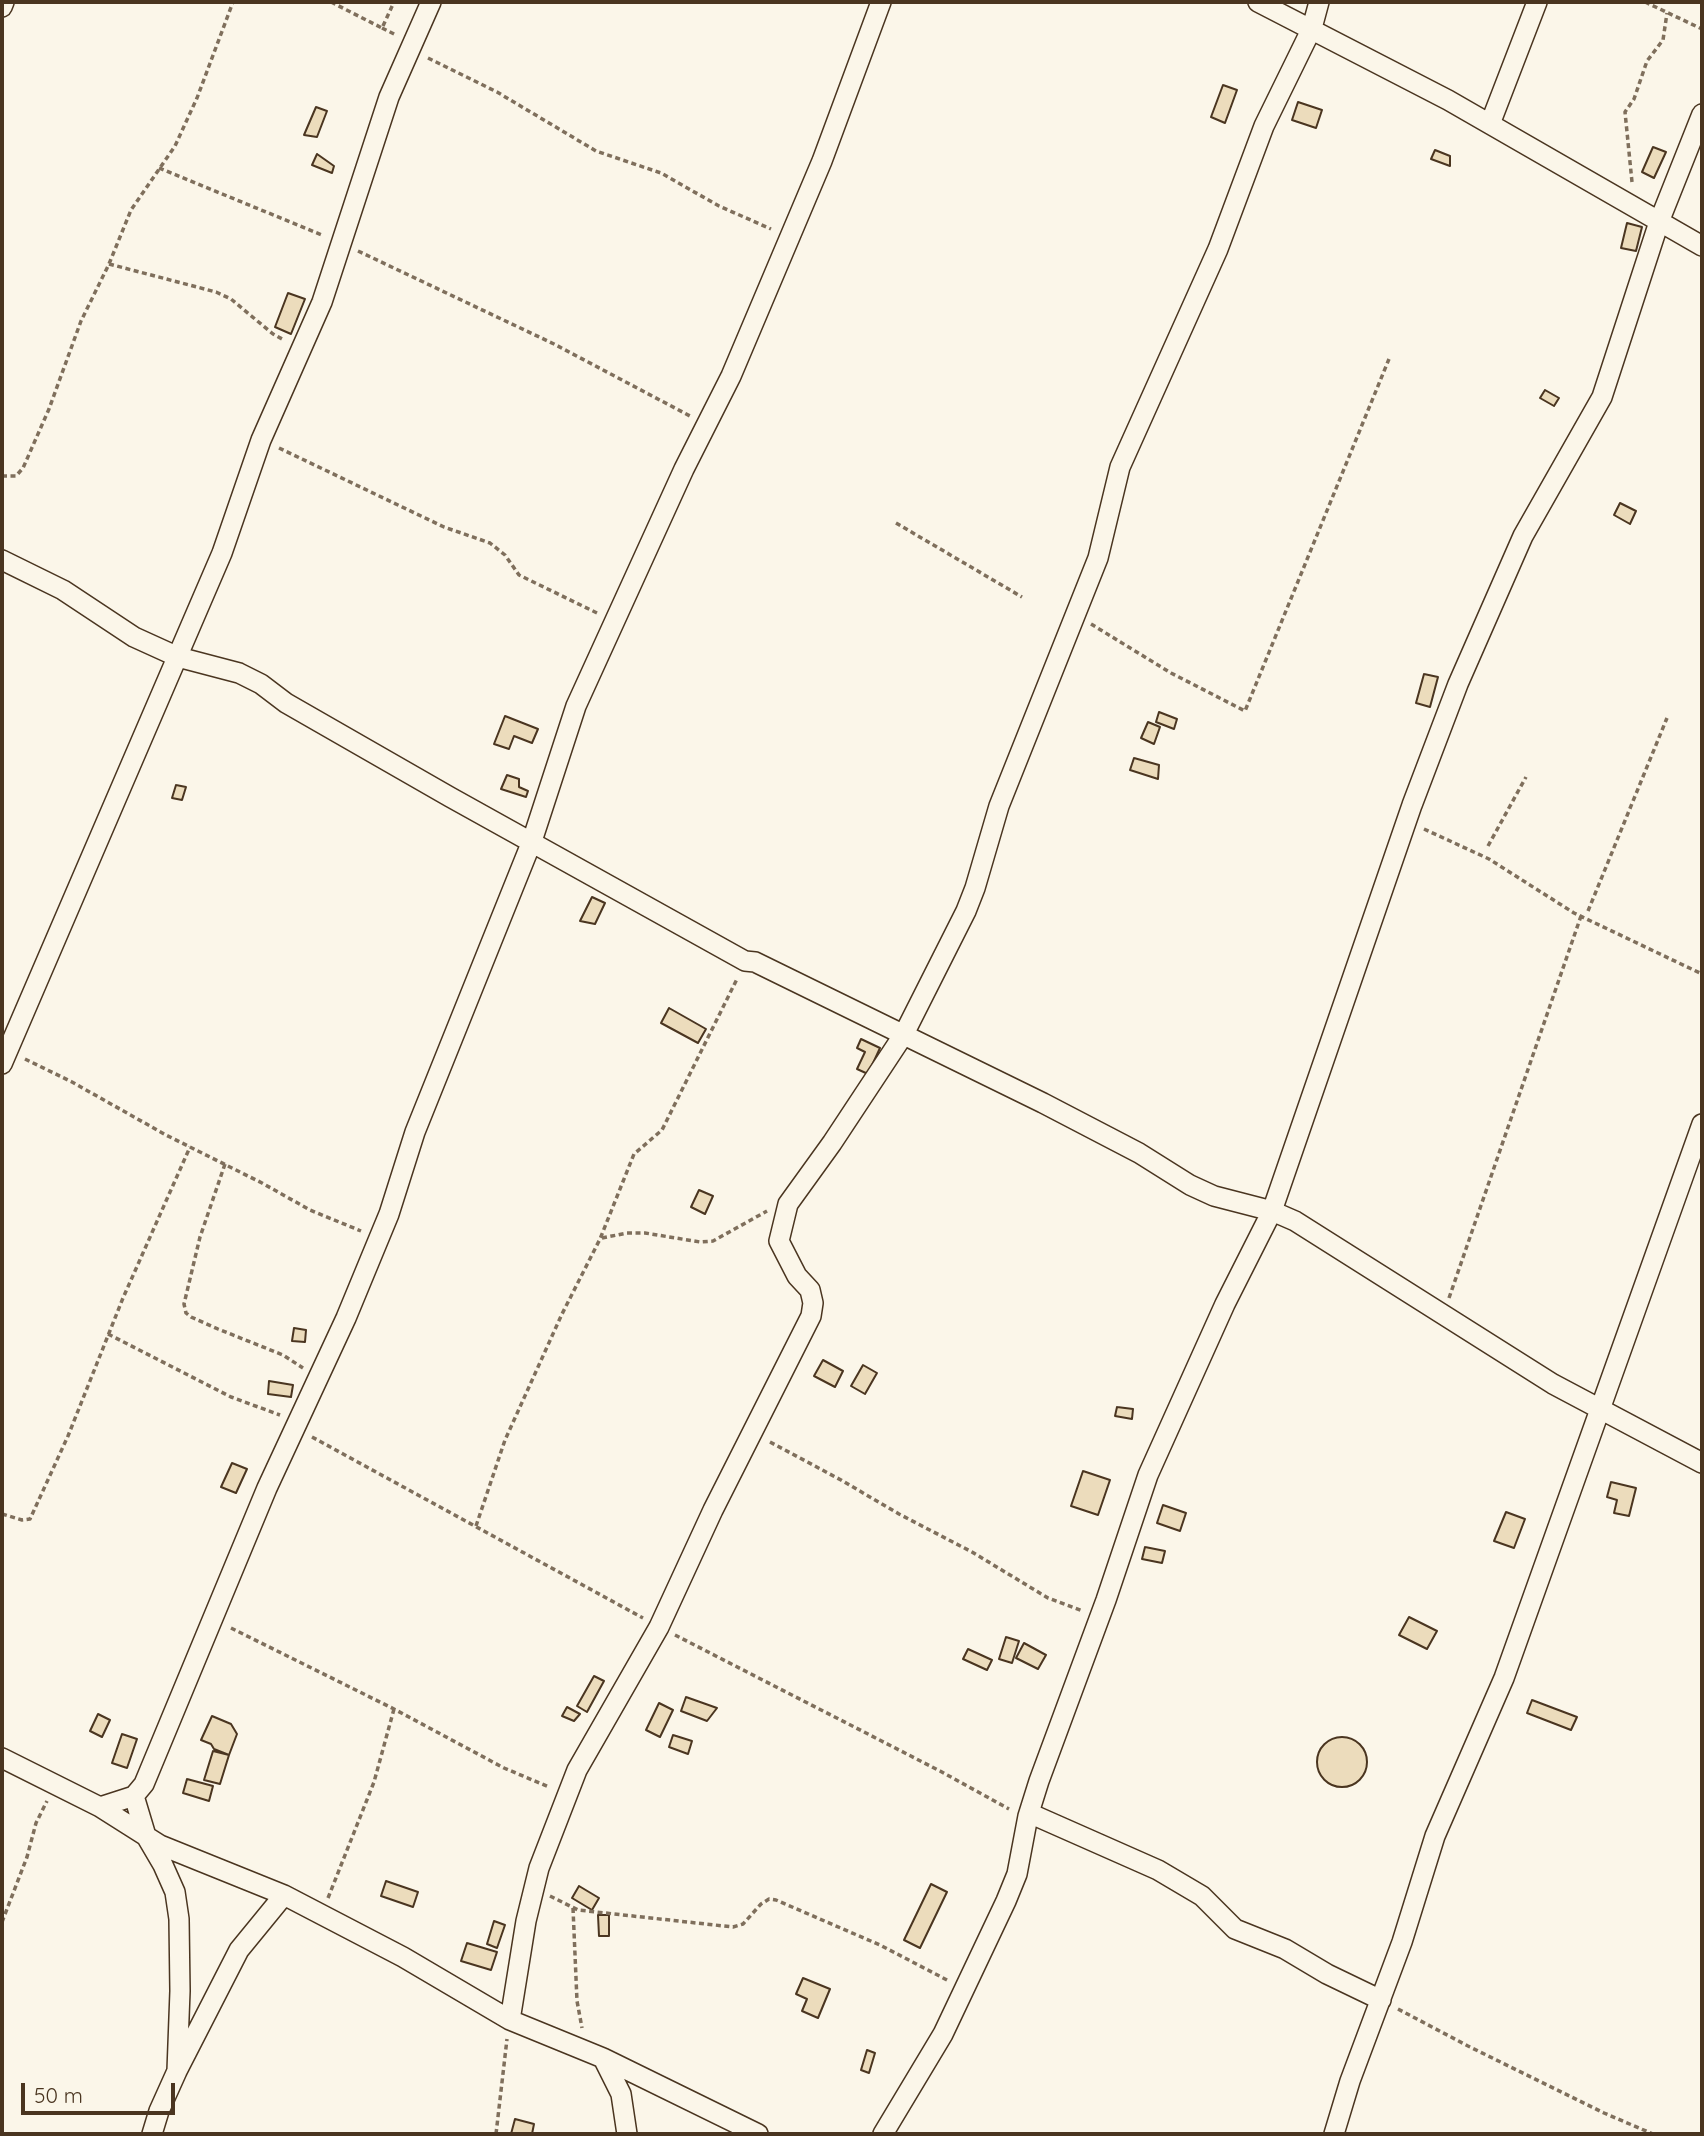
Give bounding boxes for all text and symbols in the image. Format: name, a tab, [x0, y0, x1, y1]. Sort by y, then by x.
scale bar	[24, 2070, 178, 2114]
text: 50 m	[34, 2082, 83, 2108]

